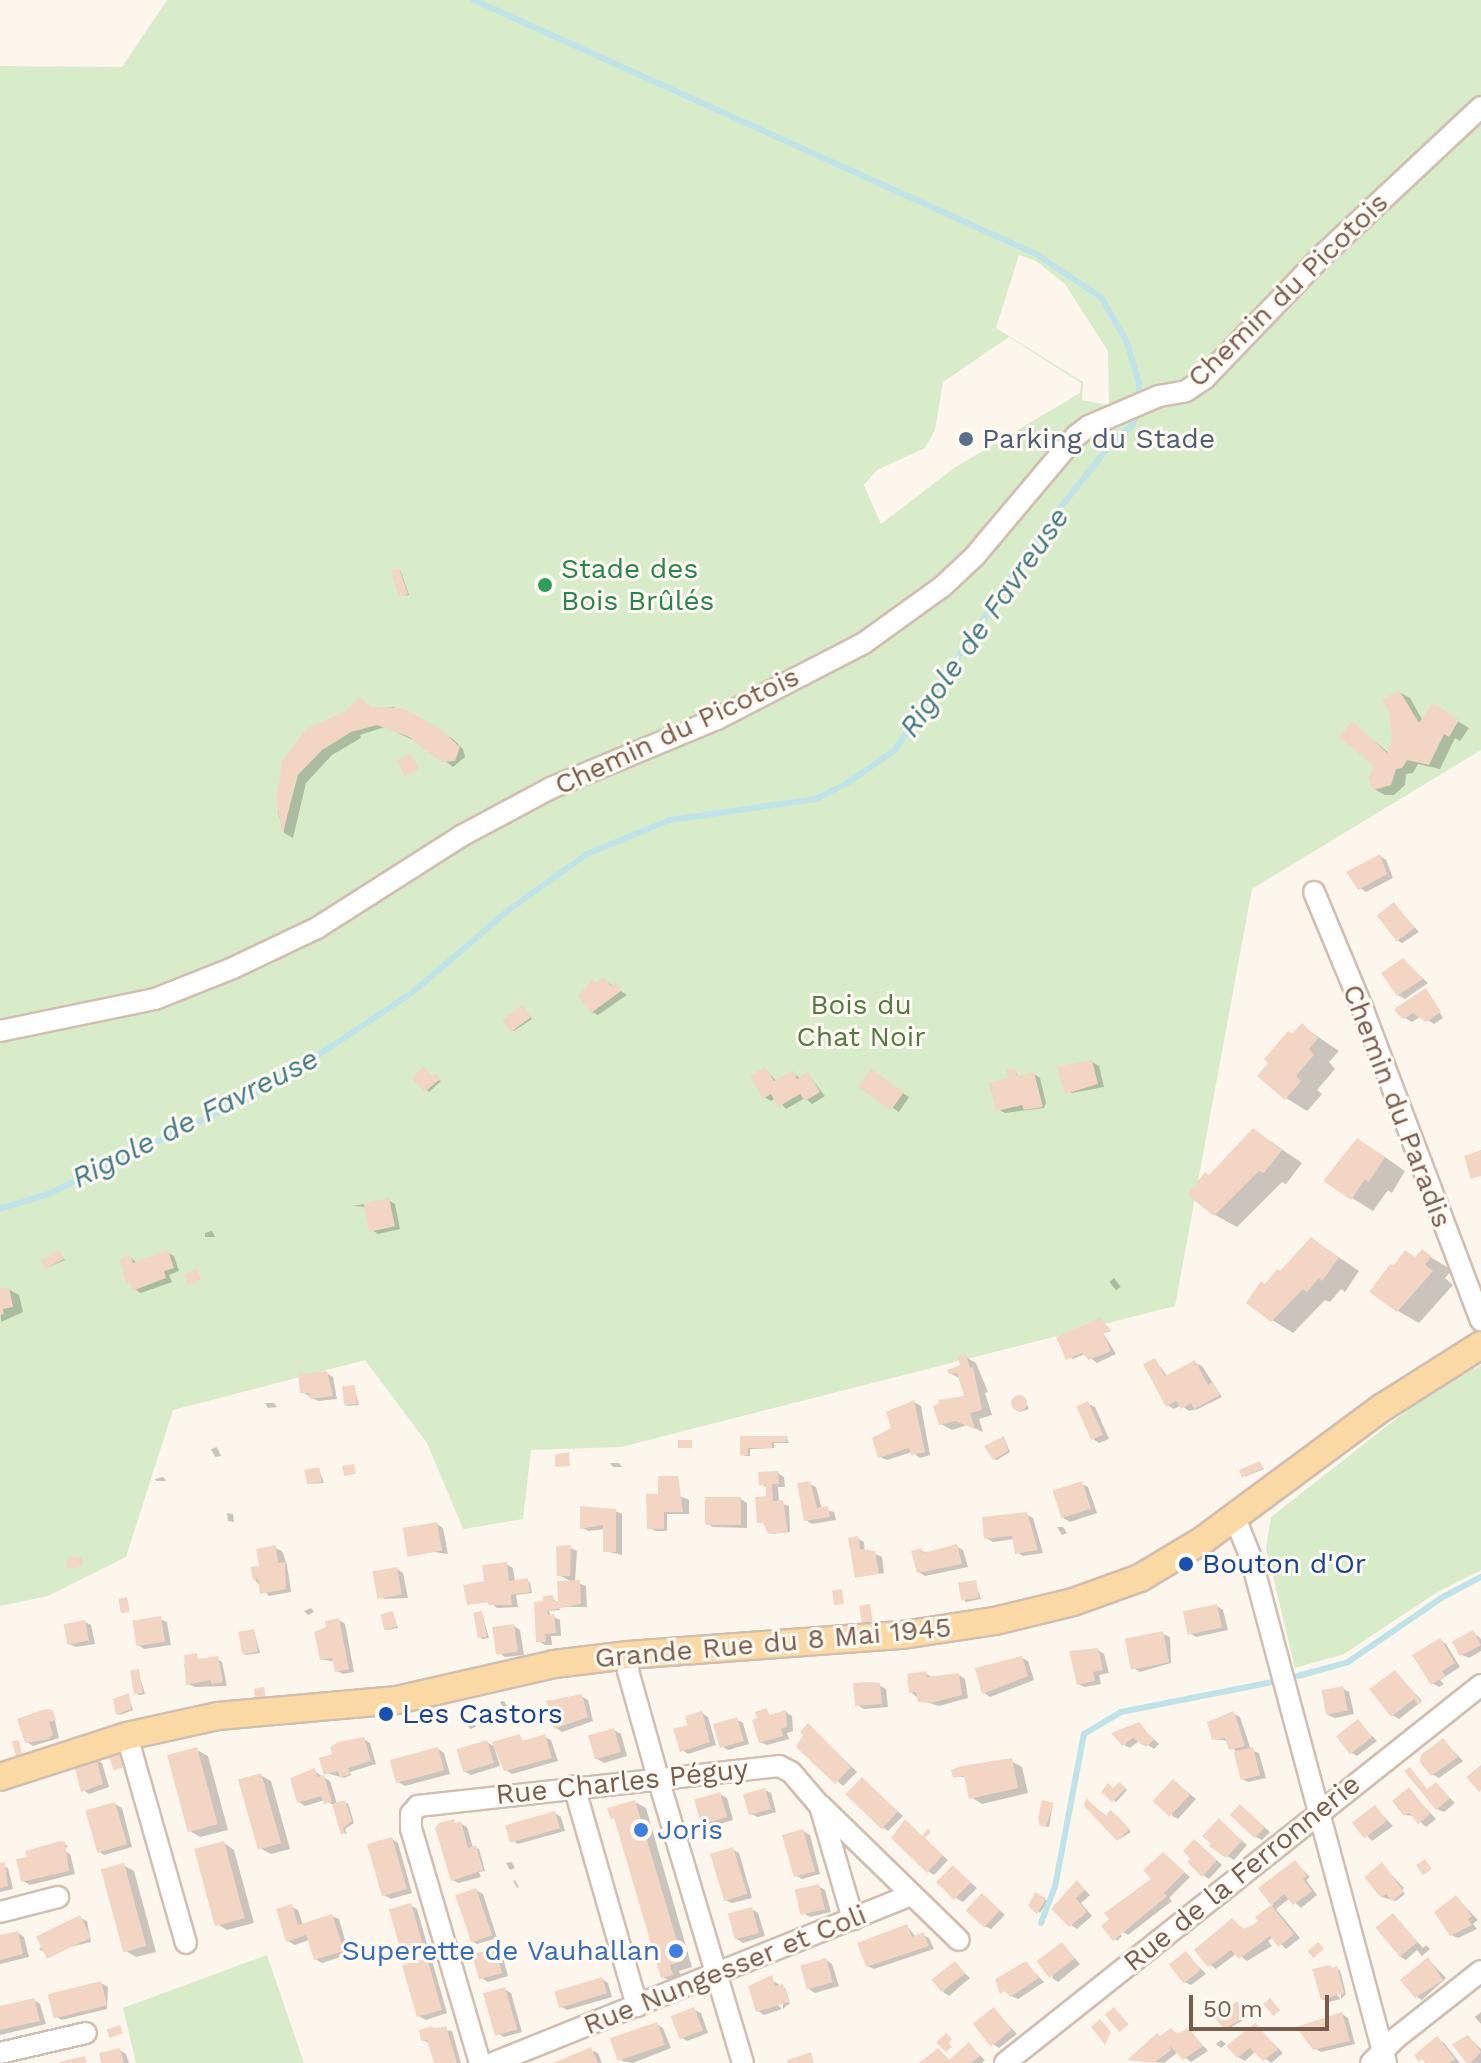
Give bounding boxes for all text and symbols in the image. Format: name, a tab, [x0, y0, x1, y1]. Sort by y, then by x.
street label: Chemin du Picotois	[1181, 186, 1395, 394]
place label: Parking du Stade	[982, 422, 1215, 456]
marker: Parking du Stade	[957, 430, 975, 448]
water label: Rigole de Favreuse	[891, 500, 1077, 744]
place label: Stade des Bois Brûlés	[561, 552, 714, 618]
marker: Stade des Bois Brûlés	[536, 576, 554, 594]
street label: Chemin du Picotois	[550, 660, 804, 802]
street label: Chemin du Paradis	[1335, 980, 1459, 1232]
park label: Bois du Chat Noir	[796, 988, 926, 1054]
water label: Rigole de Favreuse	[65, 1040, 325, 1196]
place label: Bouton d'Or	[1202, 1547, 1366, 1581]
marker: Bouton d'Or	[1177, 1555, 1195, 1573]
street label: Grande Rue du 8 Mai 1945	[593, 1611, 953, 1675]
place label: Les Castors	[402, 1697, 563, 1731]
marker: Les Castors	[377, 1705, 395, 1723]
street label: Rue Charles Péguy	[494, 1752, 750, 1812]
street label: Rue de la Ferronnerie	[1117, 1767, 1367, 1979]
place label: Joris	[657, 1813, 723, 1847]
marker: Joris	[632, 1821, 650, 1839]
street label: Rue Nungesser et Coli	[578, 1898, 872, 2042]
place label: Superette de Vauhallan	[341, 1934, 660, 1968]
marker: Superette de Vauhallan	[667, 1942, 685, 1960]
scale bar	[1193, 1979, 1333, 2029]
text: 50 m	[1203, 1995, 1263, 2023]

